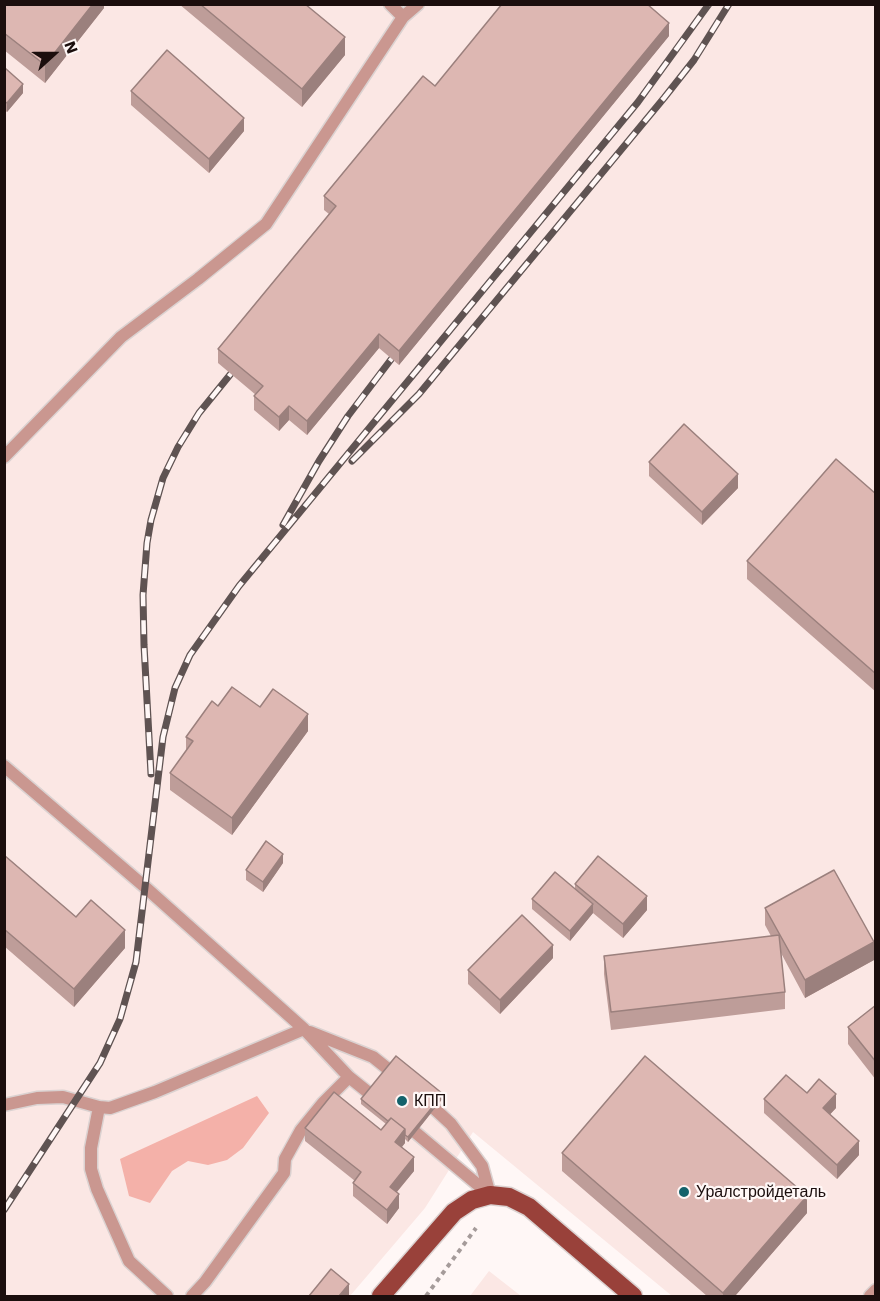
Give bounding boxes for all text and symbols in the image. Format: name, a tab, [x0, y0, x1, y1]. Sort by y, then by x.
north arrow	[24, 24, 84, 84]
text: N	[60, 38, 82, 56]
place label: КПП	[414, 1091, 446, 1111]
marker: КПП	[395, 1094, 409, 1108]
place label: Уралстройдеталь	[696, 1182, 826, 1202]
marker: Уралстройдеталь	[677, 1185, 691, 1199]

